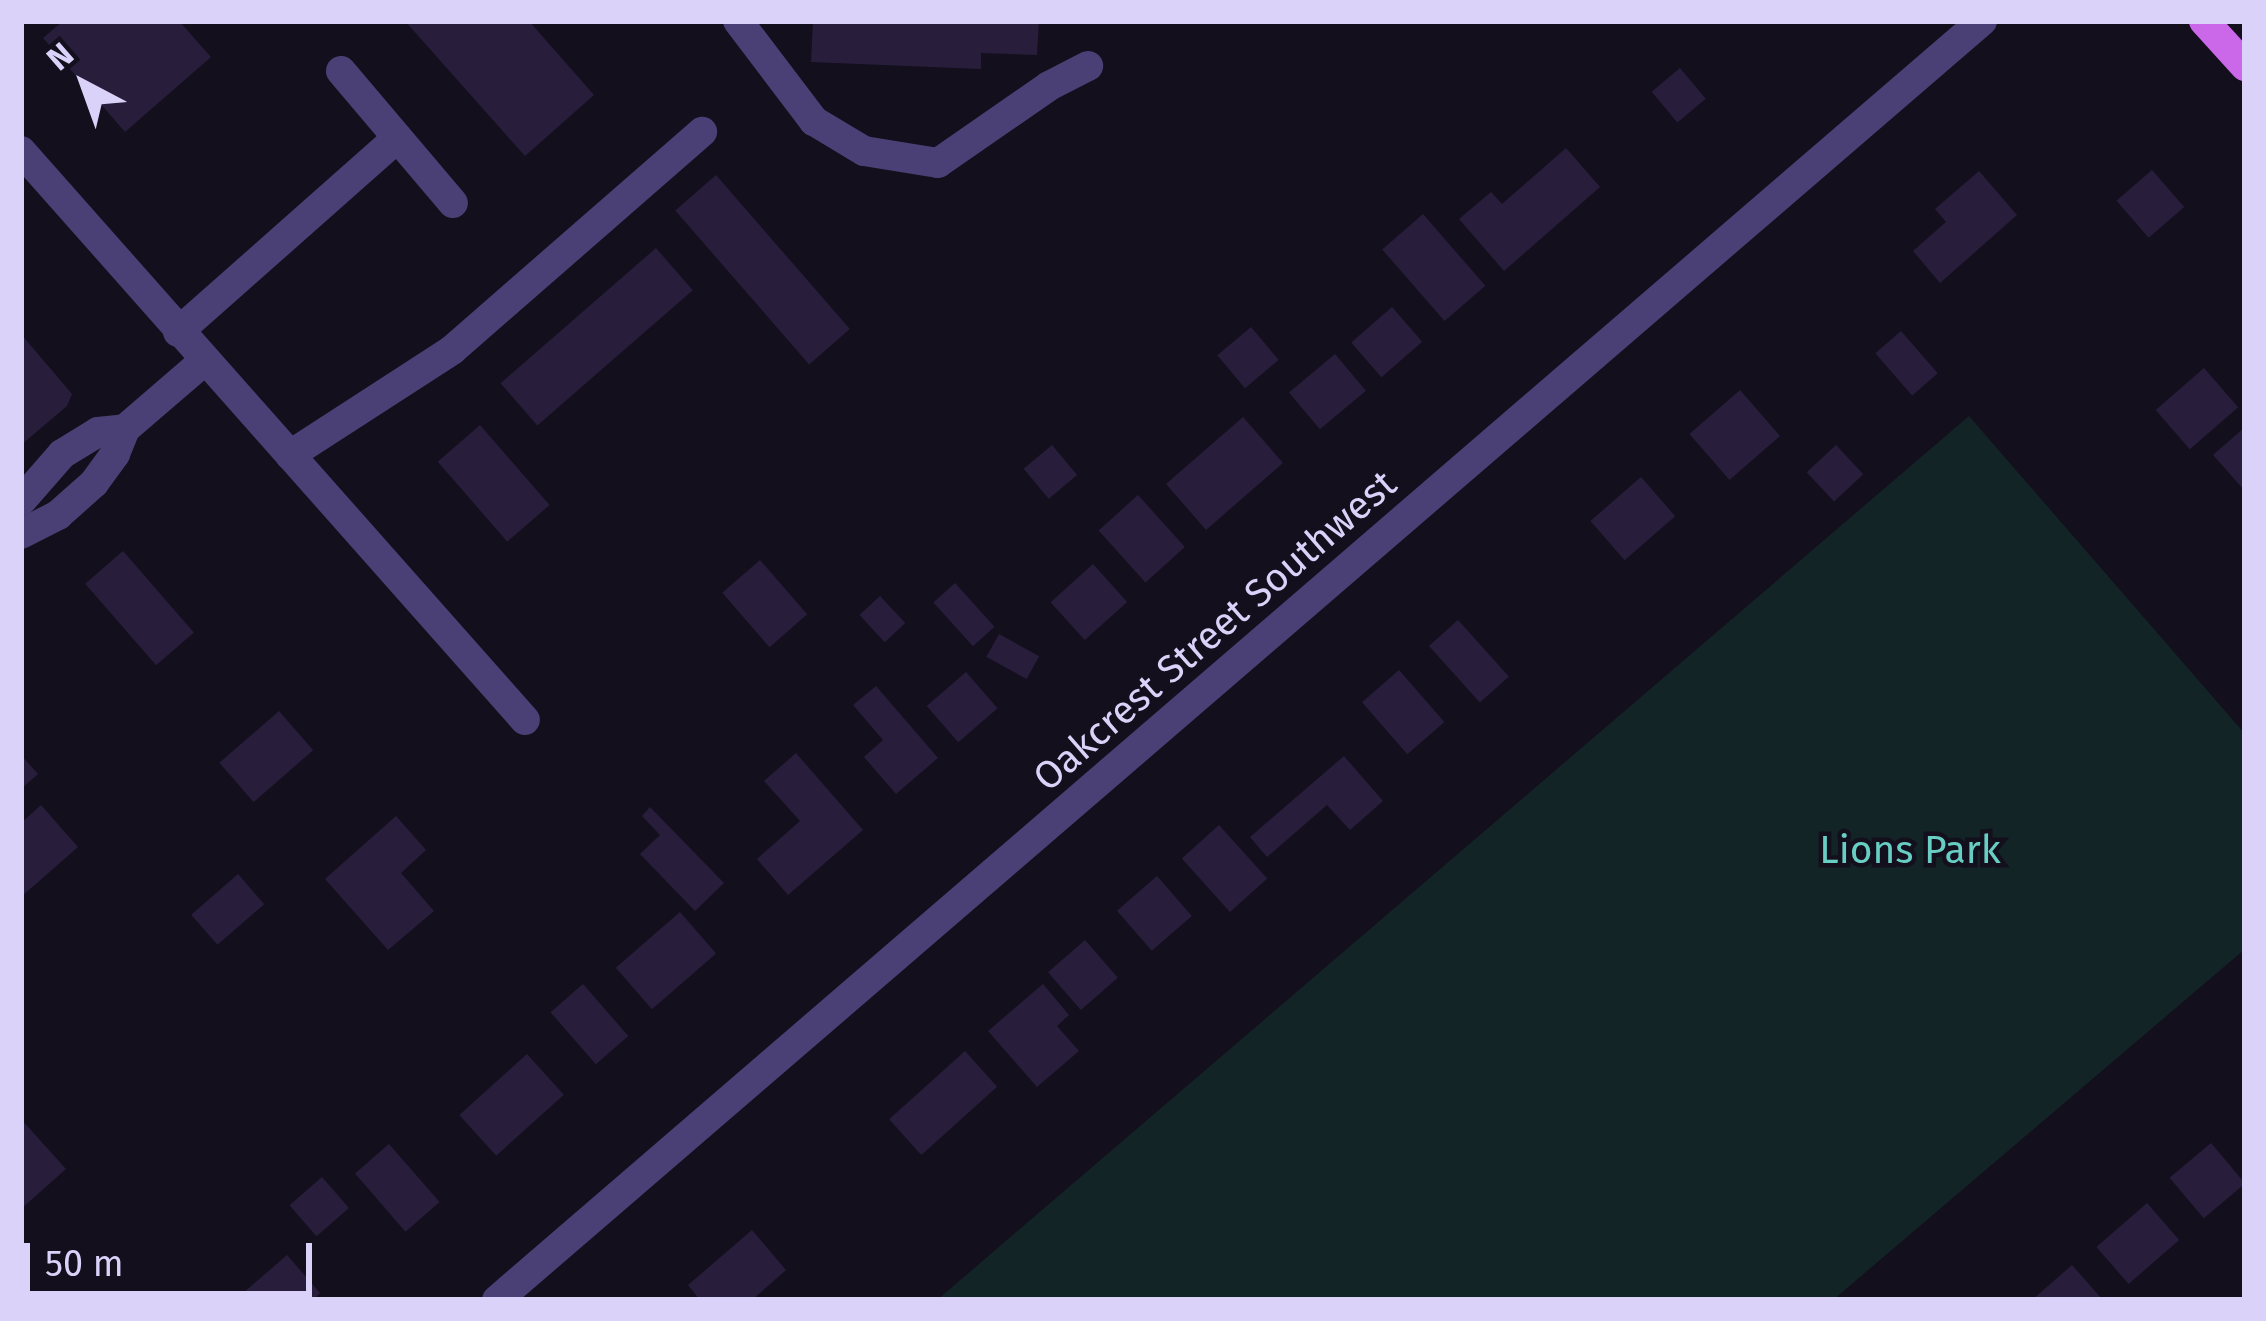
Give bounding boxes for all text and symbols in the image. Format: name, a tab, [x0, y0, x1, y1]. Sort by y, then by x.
north arrow	[24, 24, 144, 144]
text: N	[39, 35, 82, 79]
street label: Oakcrest Street Southwest	[1024, 461, 1406, 801]
park label: Lions Park	[1819, 827, 2001, 873]
scale bar	[30, 1219, 318, 1293]
text: 50 m	[45, 1242, 124, 1286]

